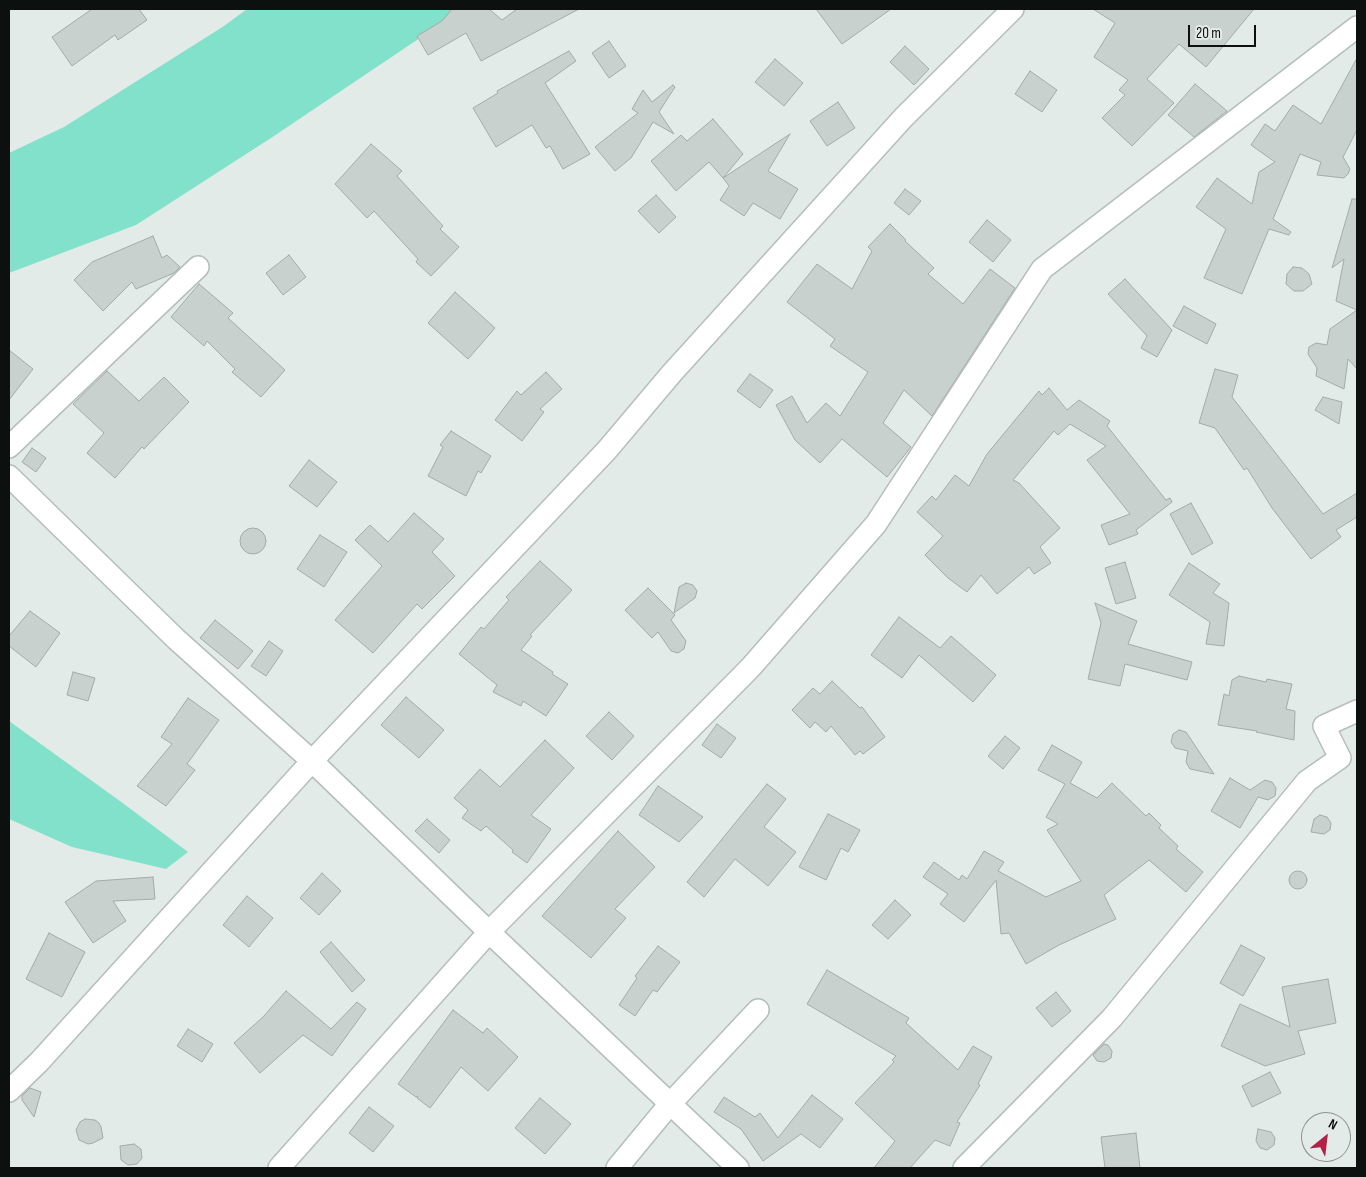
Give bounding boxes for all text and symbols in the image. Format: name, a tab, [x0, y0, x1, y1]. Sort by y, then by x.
scale bar	[1191, 15, 1258, 47]
text: 20 m	[1196, 24, 1221, 43]
north arrow	[1301, 1112, 1351, 1162]
text: N	[1326, 1115, 1340, 1134]

